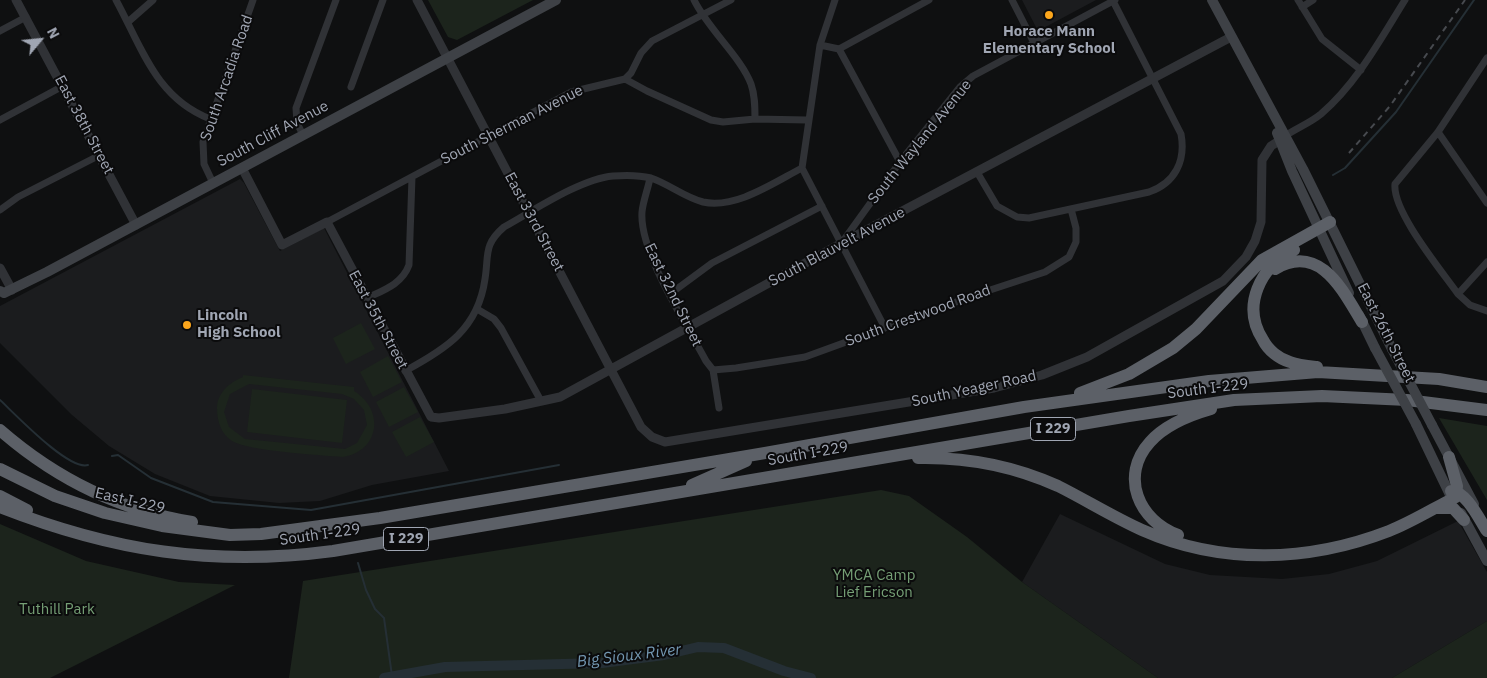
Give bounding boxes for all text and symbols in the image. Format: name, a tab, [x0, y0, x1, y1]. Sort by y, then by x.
marker: Horace Mann Elementary School	[1043, 9, 1055, 21]
street label: South Arcadia Road	[197, 13, 257, 143]
north arrow	[15, 15, 65, 65]
place label: Horace Mann Elementary School	[983, 23, 1115, 58]
text: N	[43, 24, 64, 42]
street label: East 38th Street	[50, 73, 118, 177]
street label: South Wayland Avenue	[864, 76, 976, 208]
street label: South Sherman Avenue	[438, 81, 586, 169]
street label: South Cliff Avenue	[214, 97, 332, 171]
street label: East 33rd Street	[500, 169, 568, 275]
street label: South Blauvelt Avenue	[766, 203, 908, 291]
street label: East 32nd Street	[640, 240, 706, 350]
street label: East 35th Street	[344, 268, 412, 372]
street label: East 26th Street	[1353, 280, 1419, 386]
street label: South Crestwood Road	[843, 281, 993, 351]
place label: Lincoln High School	[197, 307, 280, 342]
marker: Lincoln High School	[181, 319, 193, 331]
street label: South Yeager Road	[910, 367, 1038, 411]
street label: South I-229	[1166, 375, 1250, 403]
road number: I 229	[1030, 418, 1076, 440]
street label: South I-229	[766, 438, 850, 470]
street label: East I-229	[93, 484, 167, 518]
street label: South I-229	[278, 520, 362, 550]
road number: I 229	[384, 528, 428, 550]
park label: YMCA Camp Lief Ericson	[833, 567, 915, 602]
park label: Tuthill Park	[19, 601, 95, 619]
water label: Big Sioux River	[576, 640, 682, 672]

